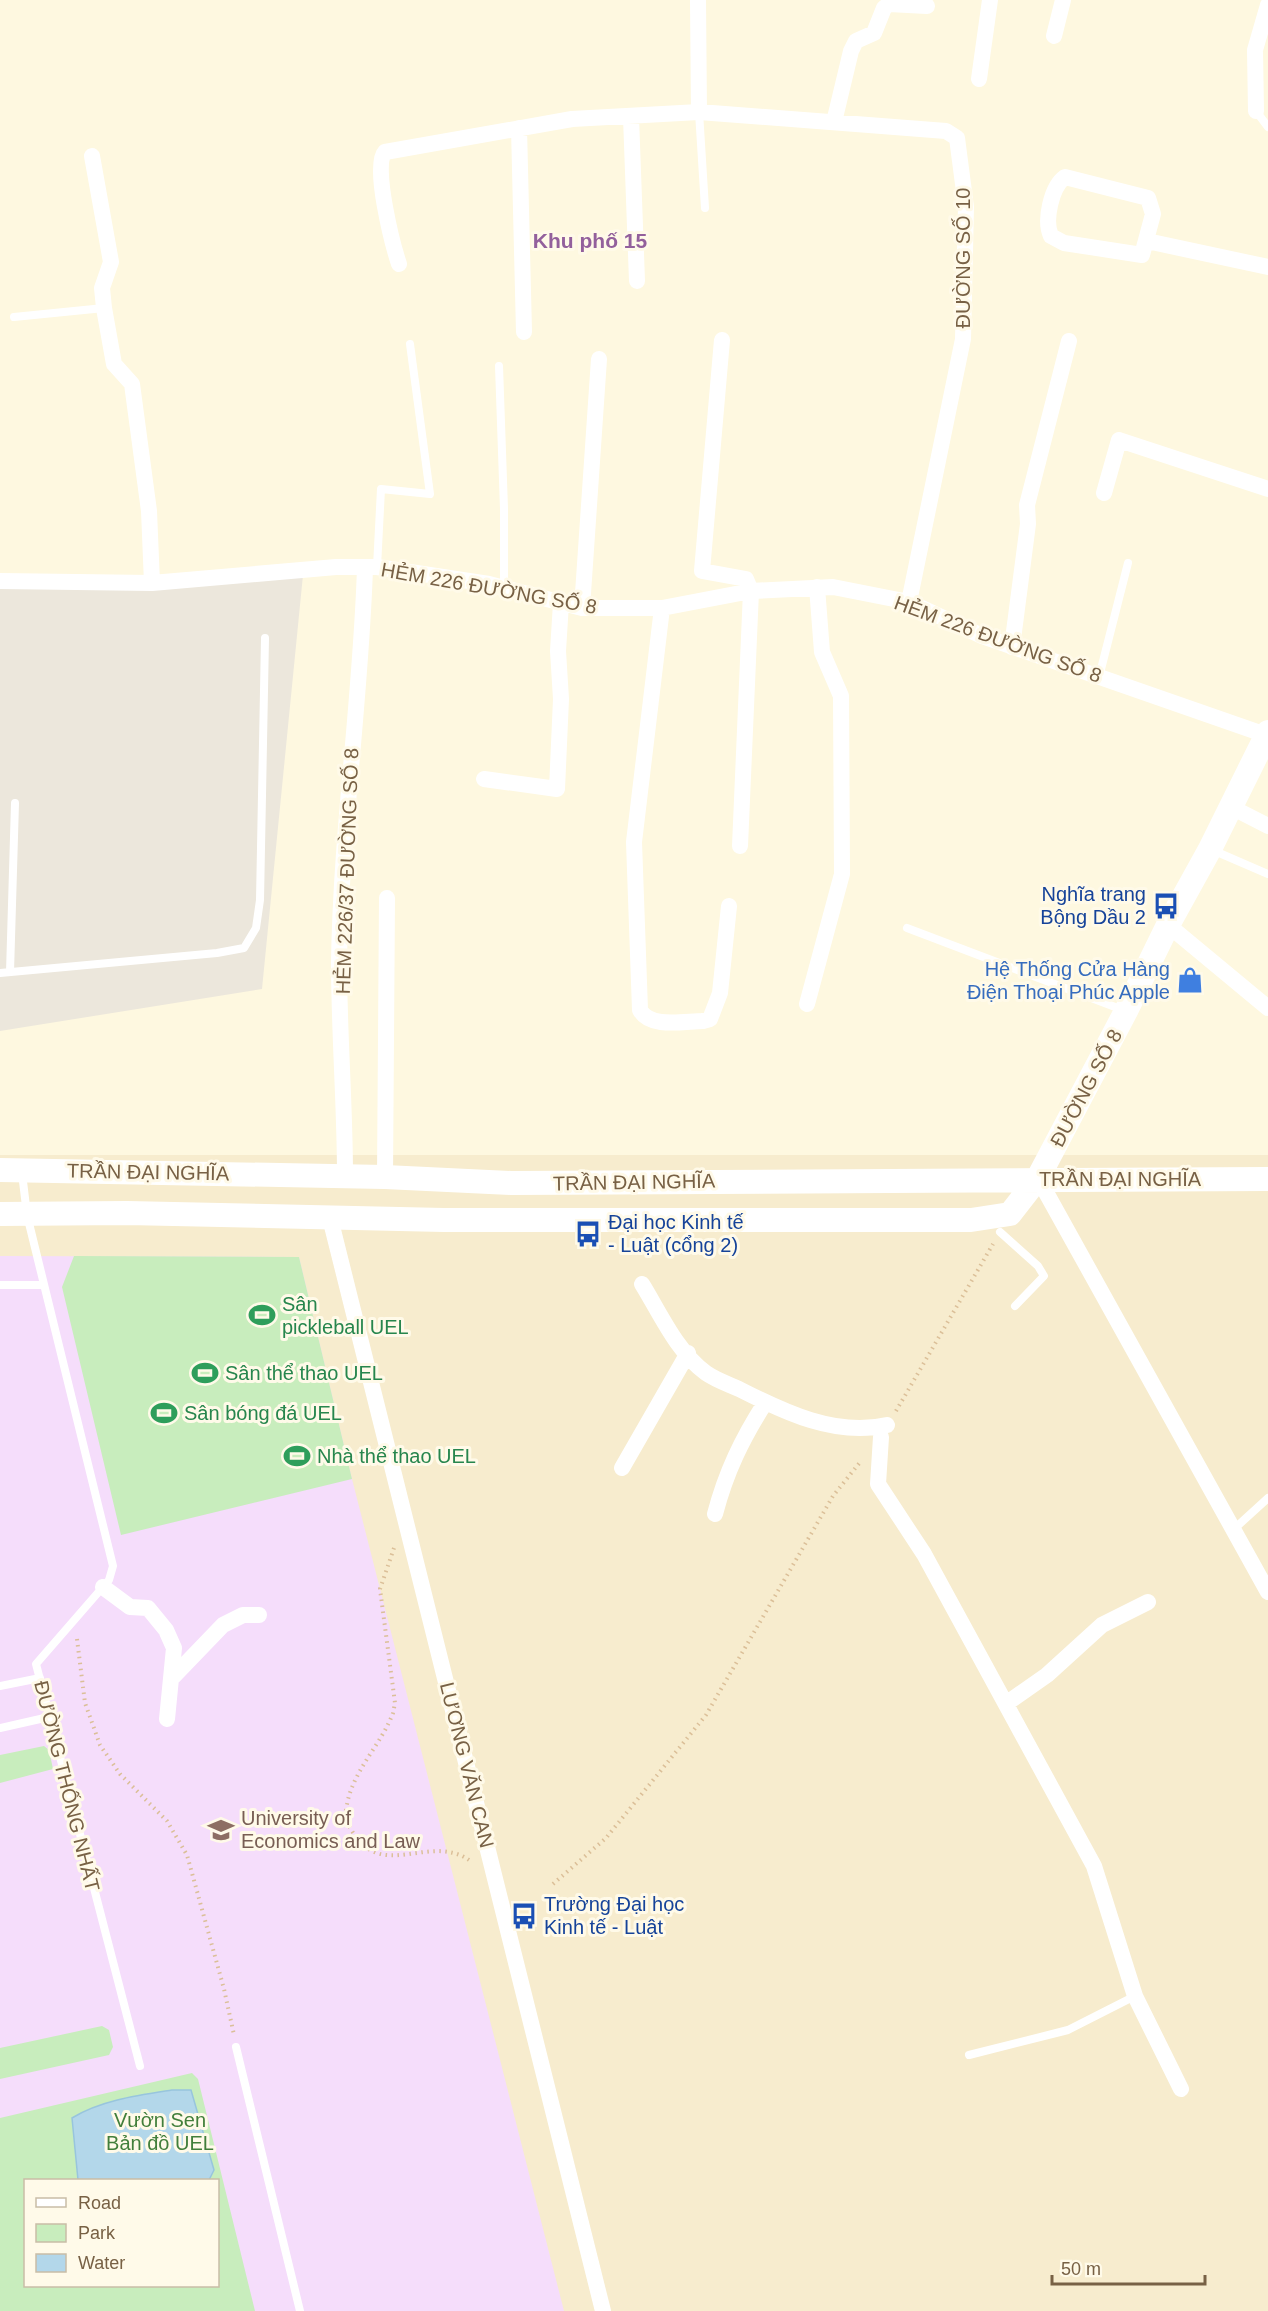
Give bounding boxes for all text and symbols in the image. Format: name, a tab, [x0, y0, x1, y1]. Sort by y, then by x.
street label: ĐƯỜNG SỐ 10	[951, 188, 974, 328]
district label: Khu phố 15	[533, 229, 647, 252]
street label: HẺM 226 ĐƯỜNG SỐ 8	[379, 557, 599, 618]
street label: HẺM 226 ĐƯỜNG SỐ 8	[891, 590, 1105, 687]
street label: HẺM 226/37 ĐƯỜNG SỐ 8	[331, 747, 362, 995]
place label: Nghĩa trang Bộng Dầu 2	[1040, 883, 1146, 928]
bus stop icon: Nghĩa trang Bộng Dầu 2	[1151, 891, 1181, 921]
place label: Hệ Thống Cửa Hàng Điện Thoại Phúc Apple	[967, 958, 1170, 1003]
shop icon: Hệ Thống Cửa Hàng Điện Thoại Phúc Apple	[1175, 965, 1205, 995]
street label: ĐƯỜNG SỐ 8	[1045, 1025, 1126, 1150]
street label: TRẦN ĐẠI NGHĨA	[67, 1159, 230, 1184]
street label: TRẦN ĐẠI NGHĨA	[1039, 1167, 1202, 1190]
street label: TRẦN ĐẠI NGHĨA	[553, 1169, 716, 1194]
place label: Đại học Kinh tế - Luật (cổng 2)	[608, 1211, 744, 1256]
bus stop icon: Đại học Kinh tế - Luật (cổng 2)	[573, 1219, 603, 1249]
place label: Sân pickleball UEL	[282, 1293, 409, 1338]
sports icon: Sân pickleball UEL	[247, 1300, 277, 1330]
sports icon: Sân thể thao UEL	[190, 1358, 220, 1388]
place label: Sân thể thao UEL	[225, 1362, 383, 1384]
sports icon: Sân bóng đá UEL	[149, 1398, 179, 1428]
place label: Sân bóng đá UEL	[184, 1402, 342, 1424]
sports icon: Nhà thể thao UEL	[282, 1441, 312, 1471]
place label: Nhà thể thao UEL	[317, 1445, 476, 1467]
street label: ĐƯỜNG THỐNG NHẤT	[30, 1678, 105, 1893]
street label: LƯƠNG VĂN CAN	[436, 1680, 498, 1850]
place label: University of Economics and Law	[241, 1807, 421, 1852]
school or university icon: University of Economics and Law	[206, 1815, 236, 1845]
place label: Trường Đại học Kinh tế - Luật	[544, 1893, 684, 1938]
bus stop icon: Trường Đại học Kinh tế - Luật	[509, 1901, 539, 1931]
park label: Vườn Sen Bản đồ UEL	[106, 2109, 214, 2154]
legend	[24, 2179, 219, 2287]
text: Road	[78, 2193, 121, 2213]
text: Park	[78, 2223, 116, 2243]
scale bar	[1052, 2248, 1205, 2286]
text: Water	[78, 2253, 125, 2273]
text: 50 m	[1061, 2259, 1101, 2279]

